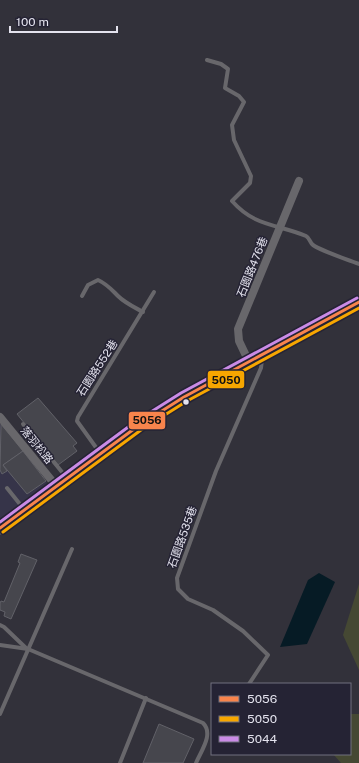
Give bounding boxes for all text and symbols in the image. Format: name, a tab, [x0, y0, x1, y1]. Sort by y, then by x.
scale bar	[10, 8, 117, 34]
text: 100 m	[16, 15, 49, 29]
street label: 石園路476巷	[234, 235, 270, 299]
street label: 石園路552巷	[74, 338, 120, 398]
line badge: 5050	[207, 370, 245, 389]
text: 5050	[211, 374, 241, 386]
unlabelled marker	[181, 397, 191, 407]
line badge: 5056	[128, 411, 166, 430]
text: 5056	[132, 414, 162, 426]
street label: 落羽松路	[18, 424, 56, 466]
street label: 石園路535巷	[165, 504, 199, 570]
legend	[211, 683, 351, 755]
text: 5056	[247, 692, 277, 706]
text: 5050	[247, 712, 277, 726]
text: 5044	[247, 732, 278, 746]

